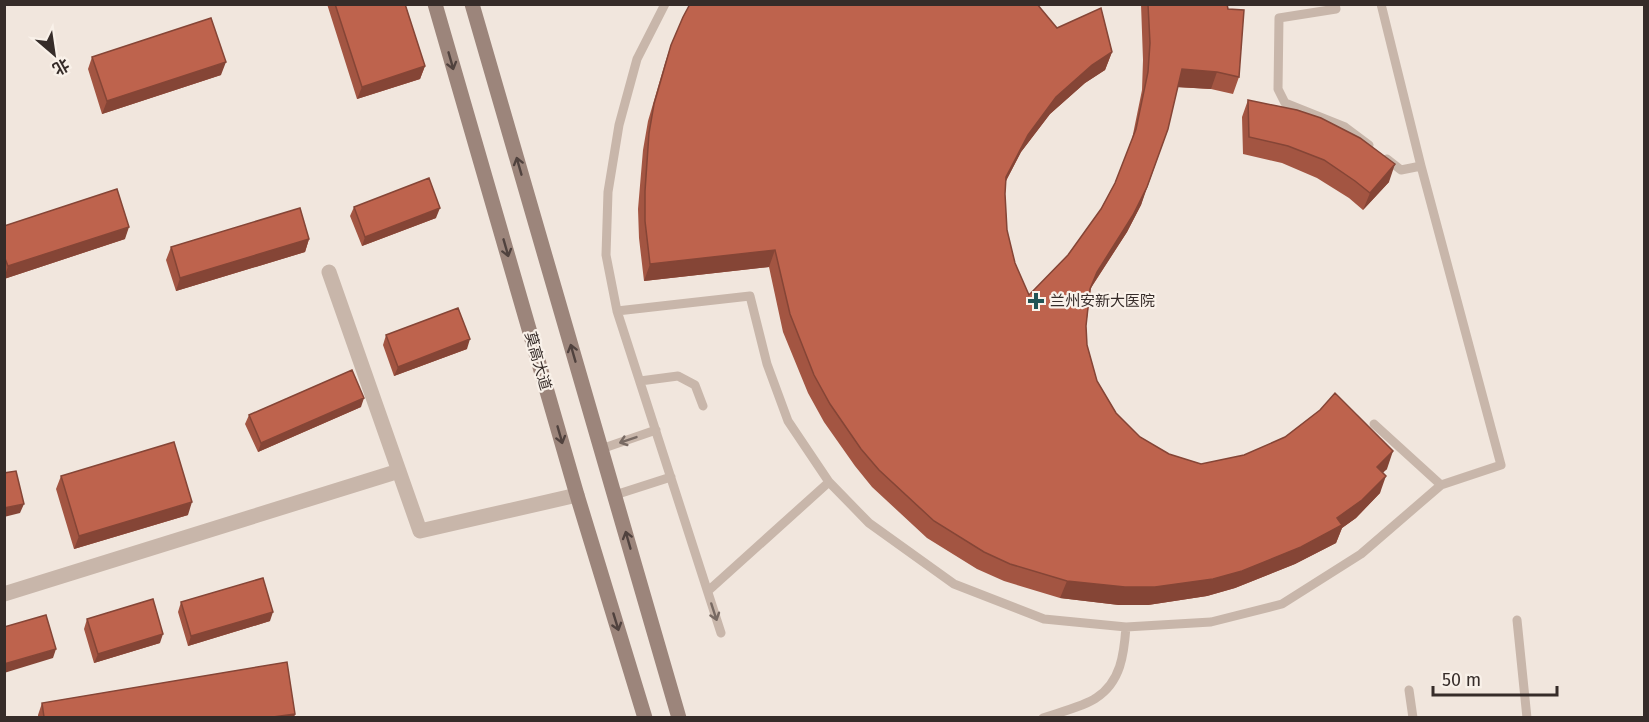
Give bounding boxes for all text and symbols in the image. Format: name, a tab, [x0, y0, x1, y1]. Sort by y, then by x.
north arrow	[24, 24, 84, 84]
one-way arrow	[446, 51, 457, 70]
text: 北	[49, 54, 73, 79]
one-way arrow	[513, 157, 524, 176]
one-way arrow	[500, 238, 512, 257]
marker: 兰州安新大医院	[1027, 292, 1045, 310]
place label: 兰州安新大医院	[1050, 292, 1155, 310]
street label: 莫高大道	[521, 330, 555, 392]
one-way arrow	[567, 344, 578, 363]
one-way arrow	[555, 425, 566, 444]
one-way arrow	[619, 435, 638, 446]
one-way arrow	[622, 531, 633, 550]
one-way arrow	[710, 602, 721, 621]
one-way arrow	[611, 612, 622, 631]
scale bar	[1433, 659, 1558, 697]
text: 50 m	[1442, 669, 1481, 691]

